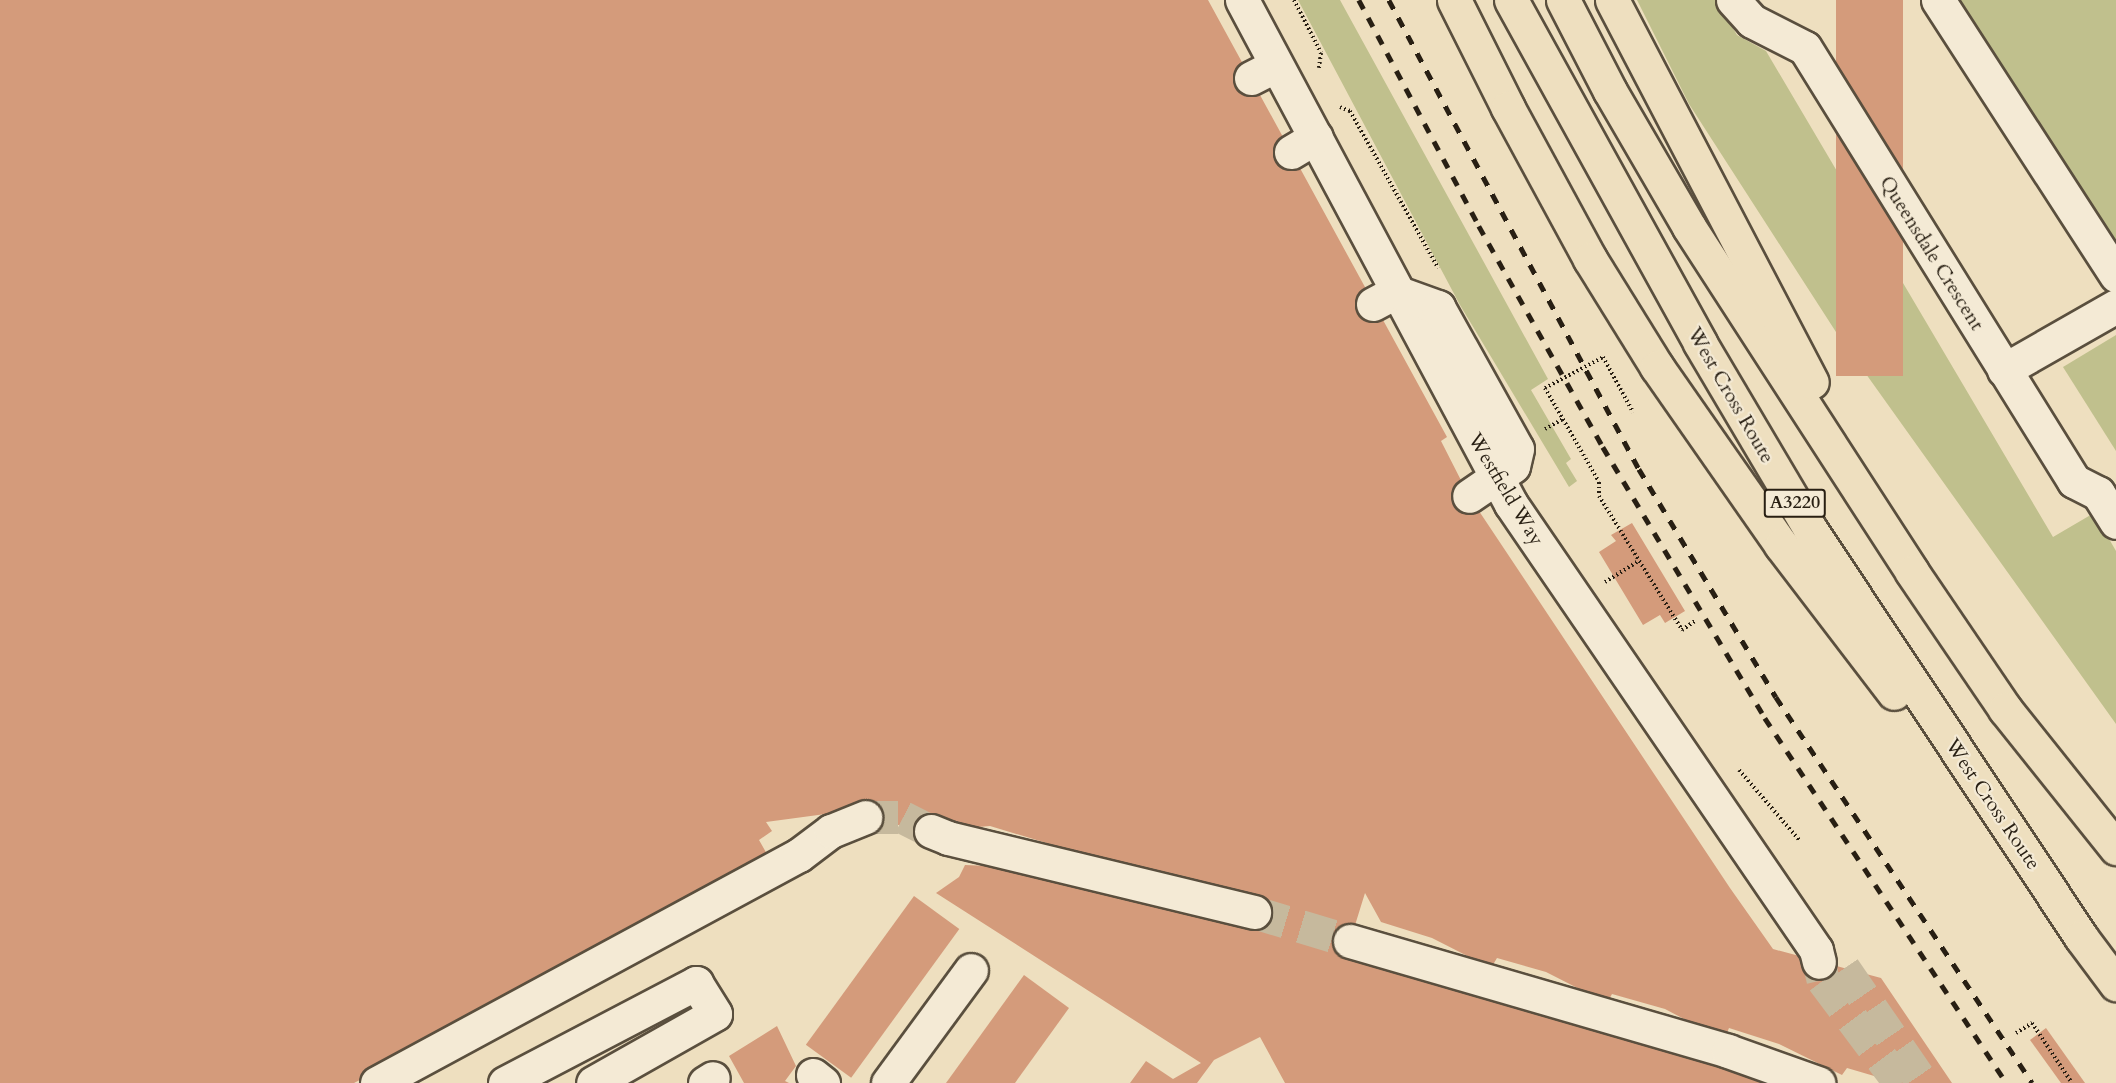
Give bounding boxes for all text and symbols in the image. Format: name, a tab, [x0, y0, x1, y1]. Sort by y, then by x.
street label: Queensdale Crescent	[1875, 171, 1989, 335]
street label: West Cross Route	[1682, 323, 1780, 467]
street label: Westfield Way	[1463, 428, 1549, 550]
road number: A3220	[1764, 488, 1826, 518]
street label: West Cross Route	[1940, 734, 2046, 874]

